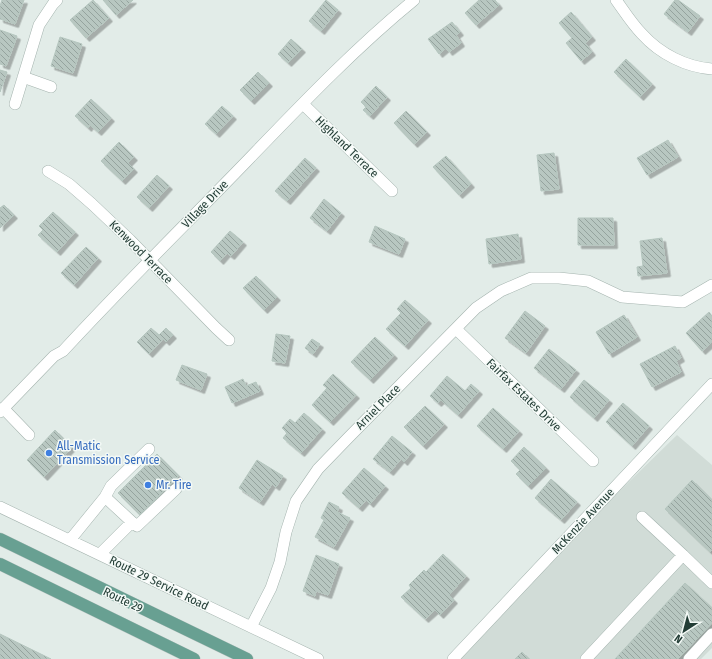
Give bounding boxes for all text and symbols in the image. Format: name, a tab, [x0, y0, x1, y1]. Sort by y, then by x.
street label: Highland Terrace	[313, 113, 382, 181]
street label: Village Drive	[179, 177, 231, 231]
street label: Kenwood Terrace	[106, 217, 176, 287]
street label: Fairfax Estates Drive	[484, 356, 564, 434]
street label: Arniel Place	[353, 382, 403, 432]
place label: All-Matic Transmission Service	[57, 439, 160, 467]
marker: All-Matic Transmission Service	[44, 448, 54, 458]
place label: Mr. Tire	[156, 478, 192, 492]
marker: Mr. Tire	[143, 480, 153, 490]
street label: McKenzie Avenue	[549, 485, 617, 557]
street label: Route 29 Service Road	[107, 553, 211, 613]
street label: Route 29	[101, 584, 145, 616]
north arrow	[664, 611, 704, 651]
text: N	[672, 631, 685, 646]

